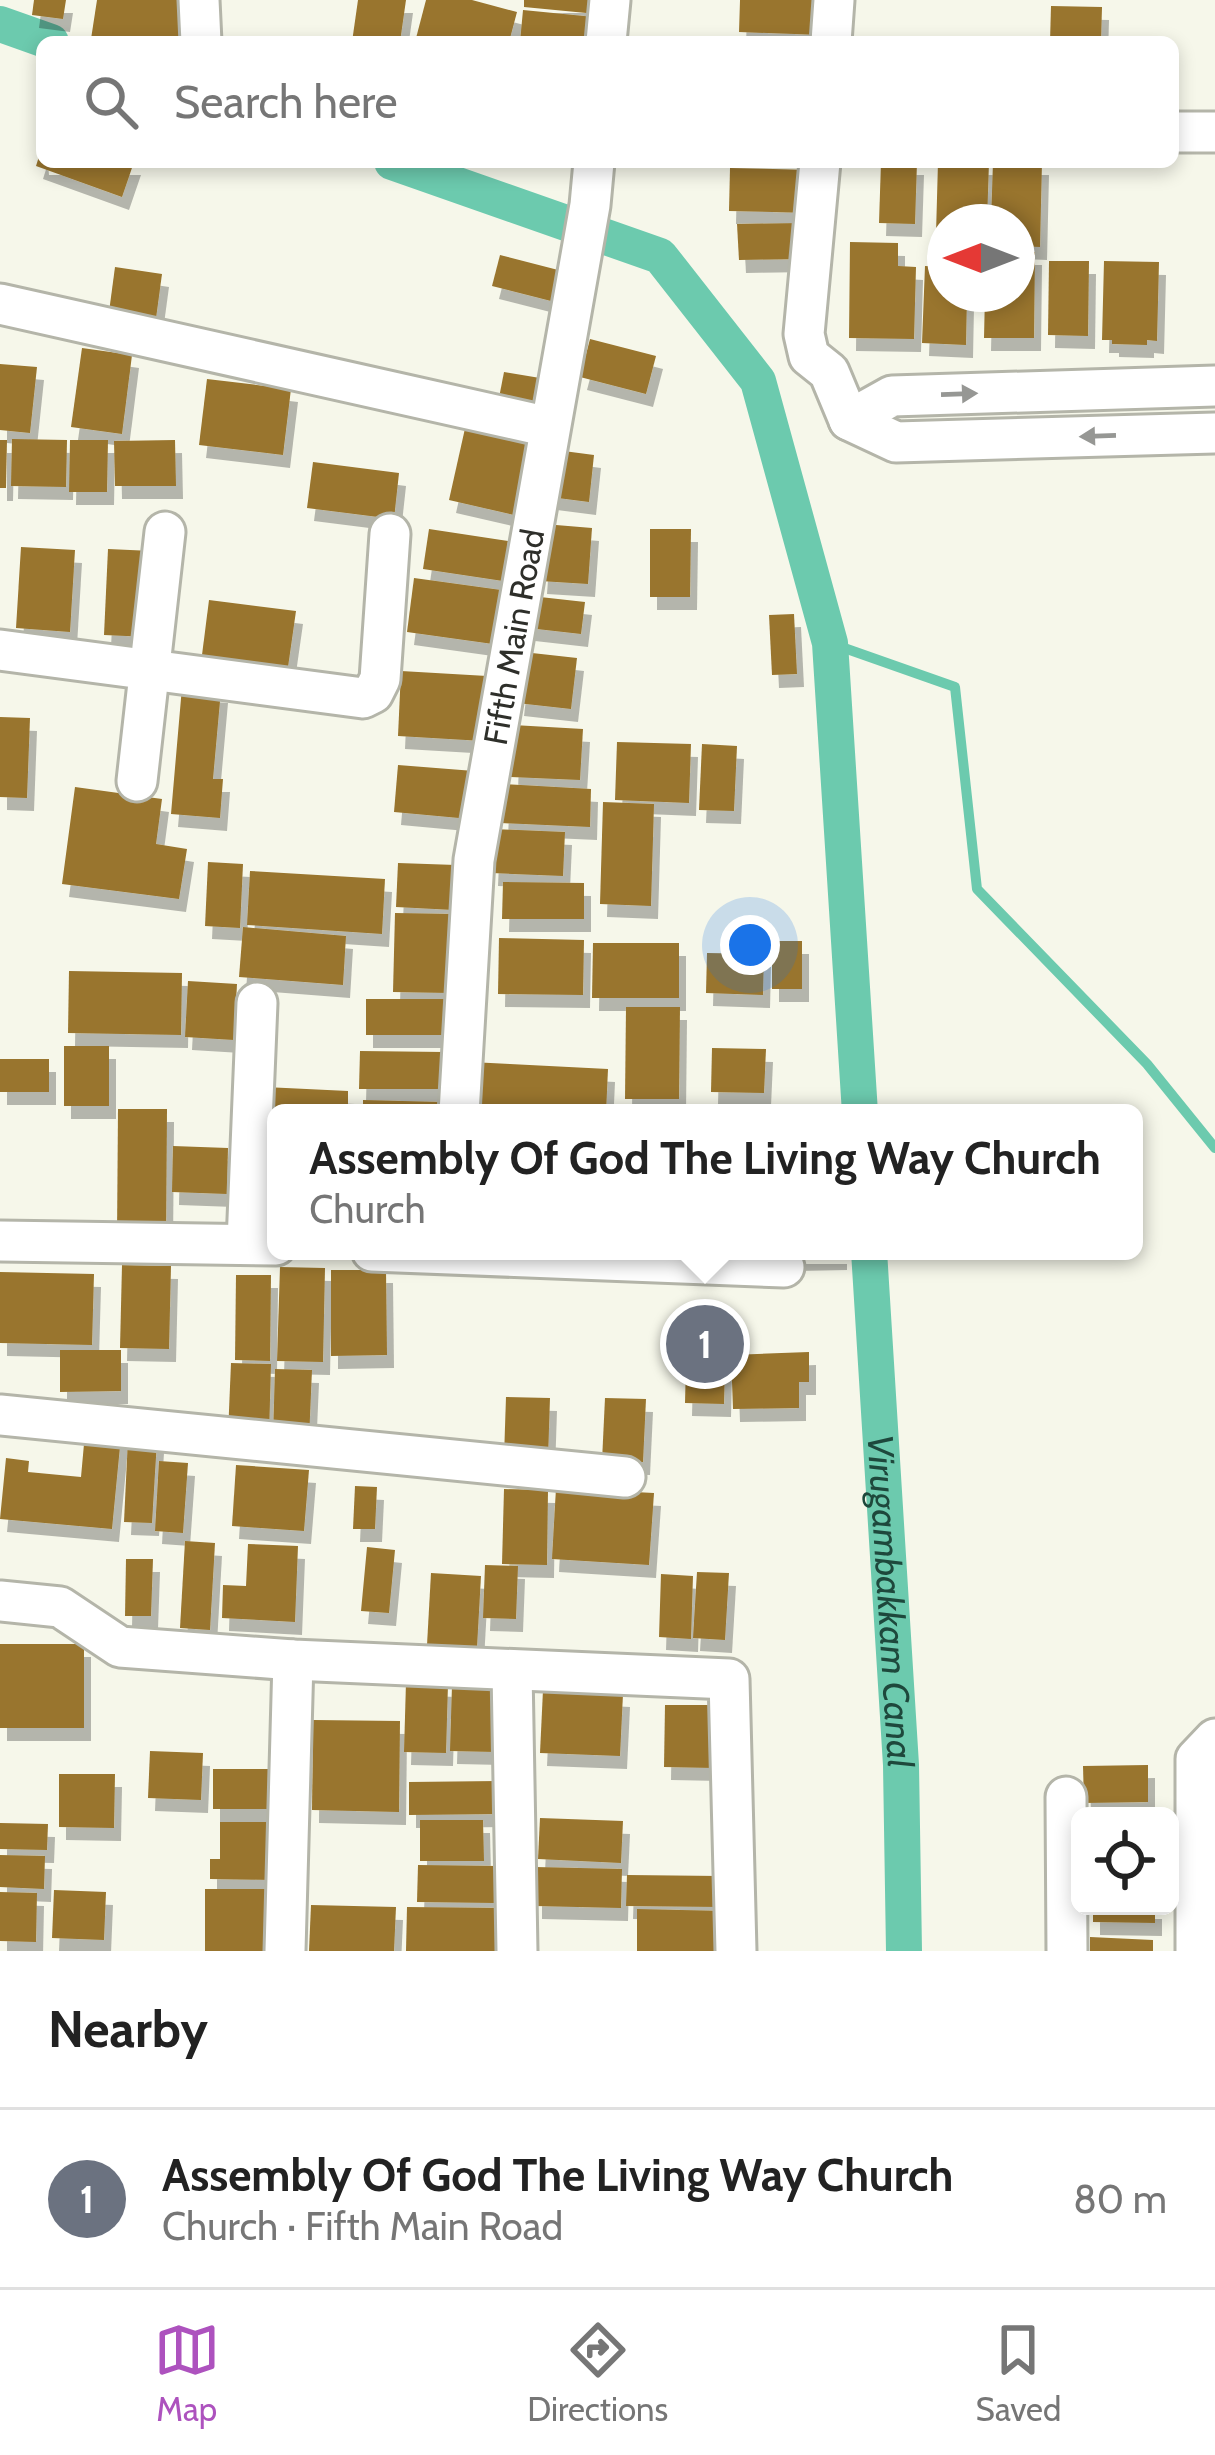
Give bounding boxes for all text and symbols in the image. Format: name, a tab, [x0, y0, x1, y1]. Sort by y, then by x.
search box	[36, 36, 1179, 168]
icon: search	[78, 69, 144, 135]
text: Search here	[174, 75, 398, 129]
north arrow	[927, 204, 1035, 312]
one-way arrow	[941, 384, 979, 403]
one-way arrow	[1078, 427, 1116, 446]
street label: Fifth Main Road	[475, 526, 552, 748]
your location	[720, 915, 780, 975]
popup	[267, 1104, 1143, 1260]
text: Assembly Of God The Living Way Church	[309, 1131, 1101, 1185]
text: Church	[309, 1185, 426, 1233]
pin: 1	[666, 1299, 744, 1389]
water label: Virugambakkam Canal	[858, 1434, 923, 1770]
map controls	[1071, 1807, 1179, 1915]
button: locate	[1071, 1807, 1179, 1915]
text: Nearby	[48, 1998, 208, 2060]
text: Assembly Of God The Living Way Church	[162, 2148, 953, 2202]
text: 1	[80, 2175, 94, 2223]
text: 80 m	[1073, 2175, 1167, 2223]
text: Church · Fifth Main Road	[162, 2202, 563, 2250]
tab: Map	[154, 2317, 220, 2429]
tab: Directions	[527, 2317, 668, 2429]
tab: Saved	[976, 2317, 1061, 2429]

